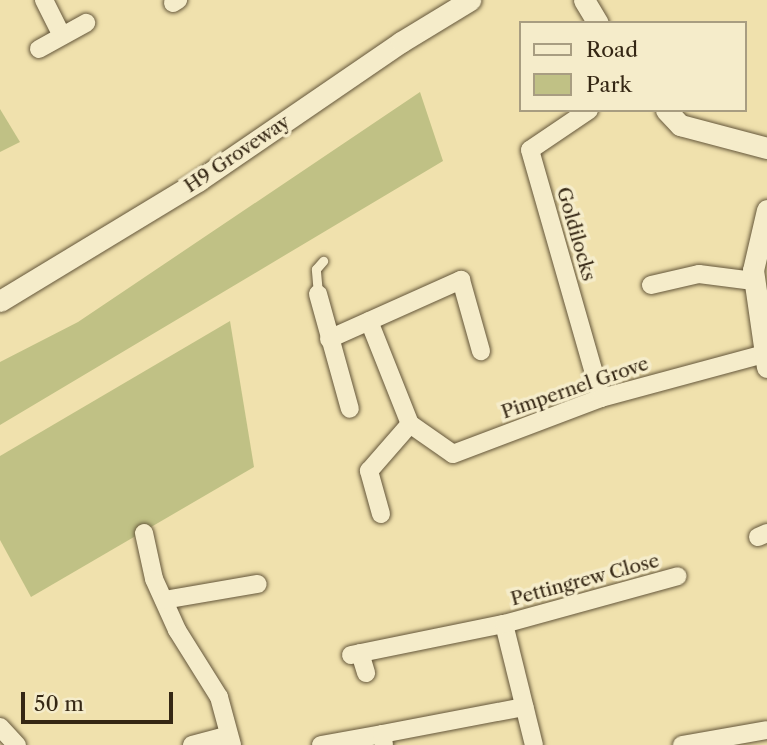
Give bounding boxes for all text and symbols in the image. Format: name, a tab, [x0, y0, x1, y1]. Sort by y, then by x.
legend	[518, 21, 746, 112]
text: Road	[586, 37, 638, 62]
text: Park	[586, 72, 632, 97]
street label: H9 Groveway	[180, 110, 294, 198]
street label: Goldilocks	[552, 184, 600, 284]
street label: Pimpernel Grove	[498, 352, 652, 424]
street label: Pettingrew Close	[508, 549, 662, 611]
scale bar	[24, 678, 177, 722]
text: 50 m	[34, 691, 84, 716]

